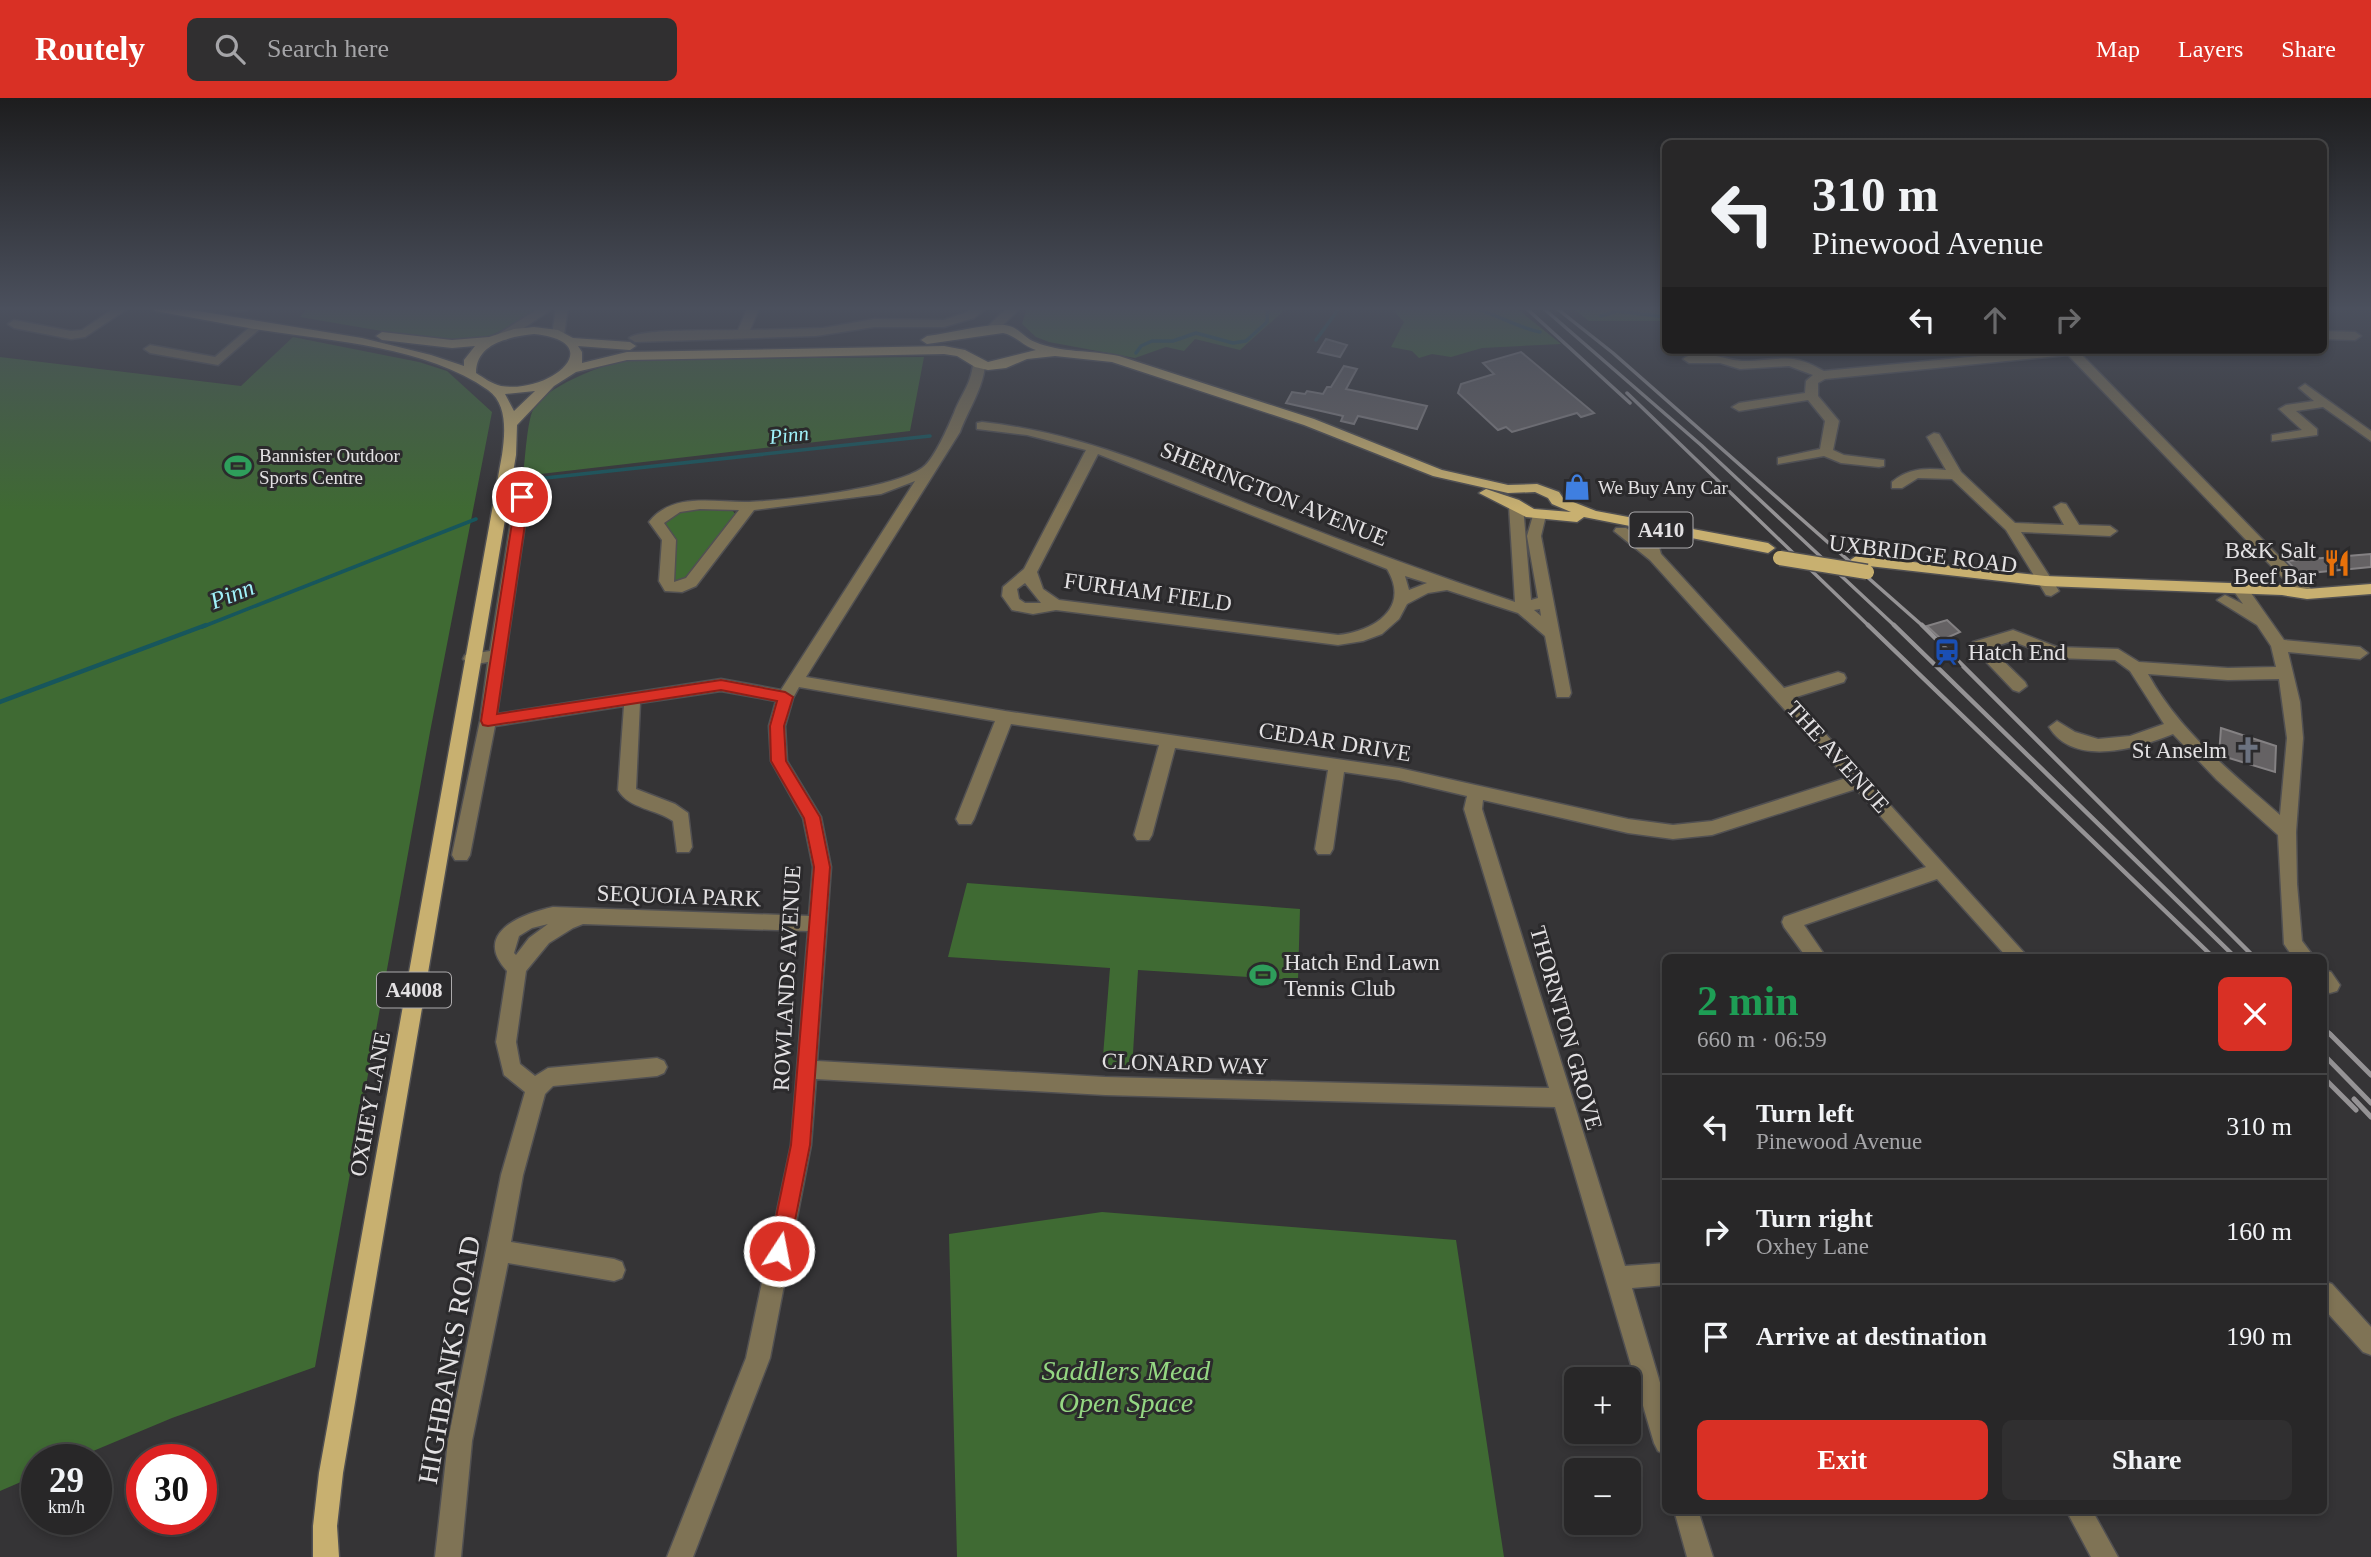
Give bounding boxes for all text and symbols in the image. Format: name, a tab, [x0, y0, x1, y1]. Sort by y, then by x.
search box	[187, 18, 677, 81]
icon: search	[211, 30, 249, 68]
text: Routely	[35, 31, 145, 67]
text: Search here	[267, 34, 389, 63]
text: Map	[2096, 36, 2140, 62]
text: Layers	[2178, 36, 2243, 62]
text: Share	[2281, 36, 2336, 62]
text: 310 m	[1812, 167, 1939, 222]
icon: left	[1697, 168, 1788, 259]
text: Pinewood Avenue	[1812, 225, 2043, 261]
icon: left	[1903, 301, 1941, 339]
icon: ahead	[1976, 301, 2014, 339]
icon: right	[2049, 301, 2087, 339]
water label: Pinn	[767, 421, 810, 449]
street label: SHERINGTON AVENUE	[1157, 437, 1391, 551]
place label: Bannister Outdoor Sports Centre	[259, 445, 401, 488]
sports icon: Bannister Outdoor Sports Centre	[223, 451, 253, 481]
pin	[492, 467, 552, 527]
shop icon: We Buy Any Car	[1562, 472, 1592, 502]
place label: We Buy Any Car	[1598, 477, 1729, 498]
icon: arrive	[503, 478, 541, 516]
road number: A410	[1630, 512, 1692, 548]
street label: UXBRIDGE ROAD	[1827, 530, 2019, 578]
place label: B&K Salt Beef Bar	[2225, 538, 2317, 589]
restaurant icon: B&K Salt Beef Bar	[2322, 548, 2352, 578]
street label: FURHAM FIELD	[1062, 568, 1234, 616]
water label: Pinn	[205, 574, 258, 615]
station icon: Hatch End	[1932, 637, 1962, 667]
place label: Hatch End	[1968, 640, 2066, 665]
street label: THE AVENUE	[1782, 696, 1894, 818]
street label: CEDAR DRIVE	[1257, 718, 1413, 766]
church icon: St Anselm	[2233, 735, 2263, 765]
place label: St Anselm	[2132, 738, 2227, 763]
street label: ROWLANDS AVENUE	[769, 864, 805, 1092]
street label: SEQUOIA PARK	[596, 881, 762, 911]
street label: THORNTON GROVE	[1525, 923, 1607, 1133]
place label: Hatch End Lawn Tennis Club	[1284, 950, 1440, 1001]
sports icon: Hatch End Lawn Tennis Club	[1248, 960, 1278, 990]
road number: A4008	[377, 972, 451, 1008]
button: close	[2218, 977, 2292, 1051]
text: 2 min	[1697, 978, 1799, 1024]
text: 660 m · 06:59	[1697, 1027, 1827, 1052]
street label: OXHEY LANE	[345, 1030, 395, 1178]
street label: CLONARD WAY	[1101, 1049, 1269, 1079]
text: Turn left	[1756, 1099, 1854, 1128]
icon: left	[1697, 1108, 1735, 1146]
text: 310 m	[2226, 1112, 2292, 1141]
text: Pinewood Avenue	[1756, 1129, 1922, 1154]
text: Turn right	[1756, 1204, 1873, 1233]
icon: right	[1697, 1213, 1735, 1251]
position arrow	[742, 1214, 816, 1288]
text: 160 m	[2226, 1217, 2292, 1246]
street label: HIGHBANKS ROAD	[412, 1234, 486, 1486]
text: Oxhey Lane	[1756, 1234, 1869, 1259]
icon: arrive	[1697, 1318, 1735, 1356]
text: Arrive at destination	[1756, 1322, 1987, 1351]
text: 190 m	[2226, 1322, 2292, 1351]
park label: Saddlers Mead Open Space	[1042, 1355, 1211, 1418]
map controls	[1564, 1367, 1641, 1535]
button: +	[1564, 1367, 1641, 1444]
button: Exit	[1697, 1420, 1988, 1500]
button: Share	[2002, 1420, 2292, 1500]
speed limit sign: 30	[126, 1444, 217, 1535]
button: −	[1564, 1458, 1641, 1535]
text: 29	[49, 1461, 84, 1500]
text: km/h	[48, 1497, 85, 1517]

